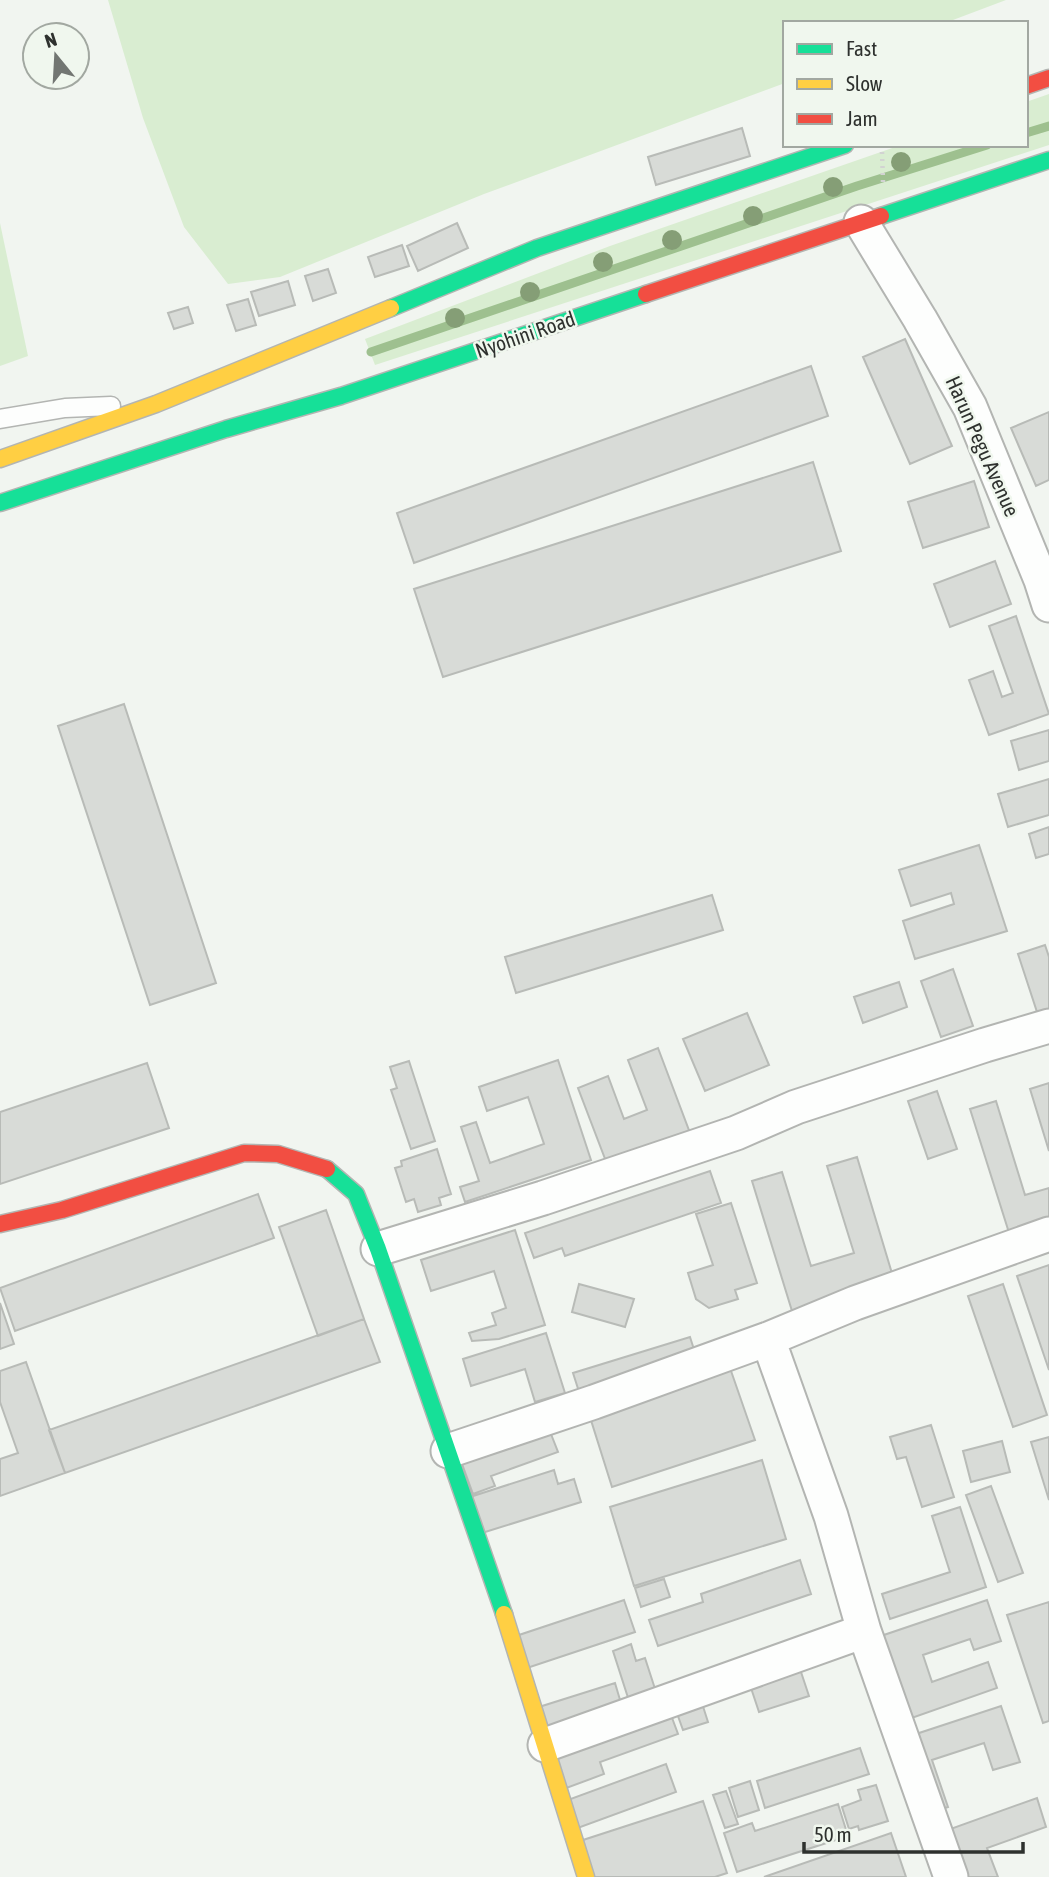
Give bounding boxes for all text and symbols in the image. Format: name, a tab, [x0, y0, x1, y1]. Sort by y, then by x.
north arrow	[21, 21, 91, 91]
legend	[783, 21, 1028, 147]
text: N	[42, 28, 59, 52]
text: Fast	[846, 36, 877, 60]
text: Slow	[846, 71, 883, 95]
text: Jam	[846, 106, 878, 130]
street label: Nyohini Road	[472, 306, 578, 362]
street label: Harun Pegu Avenue	[941, 372, 1025, 520]
scale bar	[804, 1811, 1023, 1855]
text: 50 m	[814, 1822, 852, 1846]

